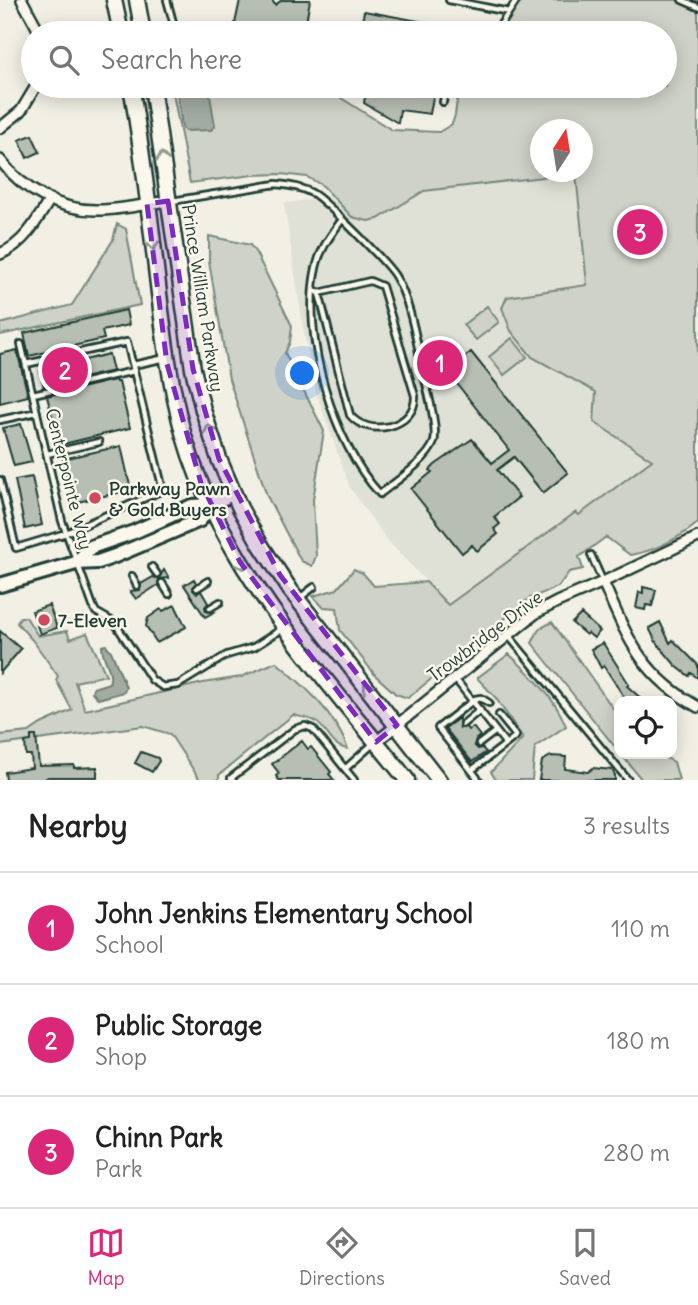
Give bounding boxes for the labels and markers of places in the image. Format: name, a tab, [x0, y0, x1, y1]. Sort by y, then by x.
pin: 3	[617, 206, 663, 258]
pin: 1	[417, 337, 463, 389]
pin: 2	[42, 344, 88, 396]
place label: Parkway Pawn & Gold Buyers	[109, 477, 231, 521]
marker: Parkway Pawn & Gold Buyers	[87, 490, 103, 506]
place label: 7-Eleven	[58, 609, 128, 632]
marker: 7-Eleven	[36, 612, 52, 628]

